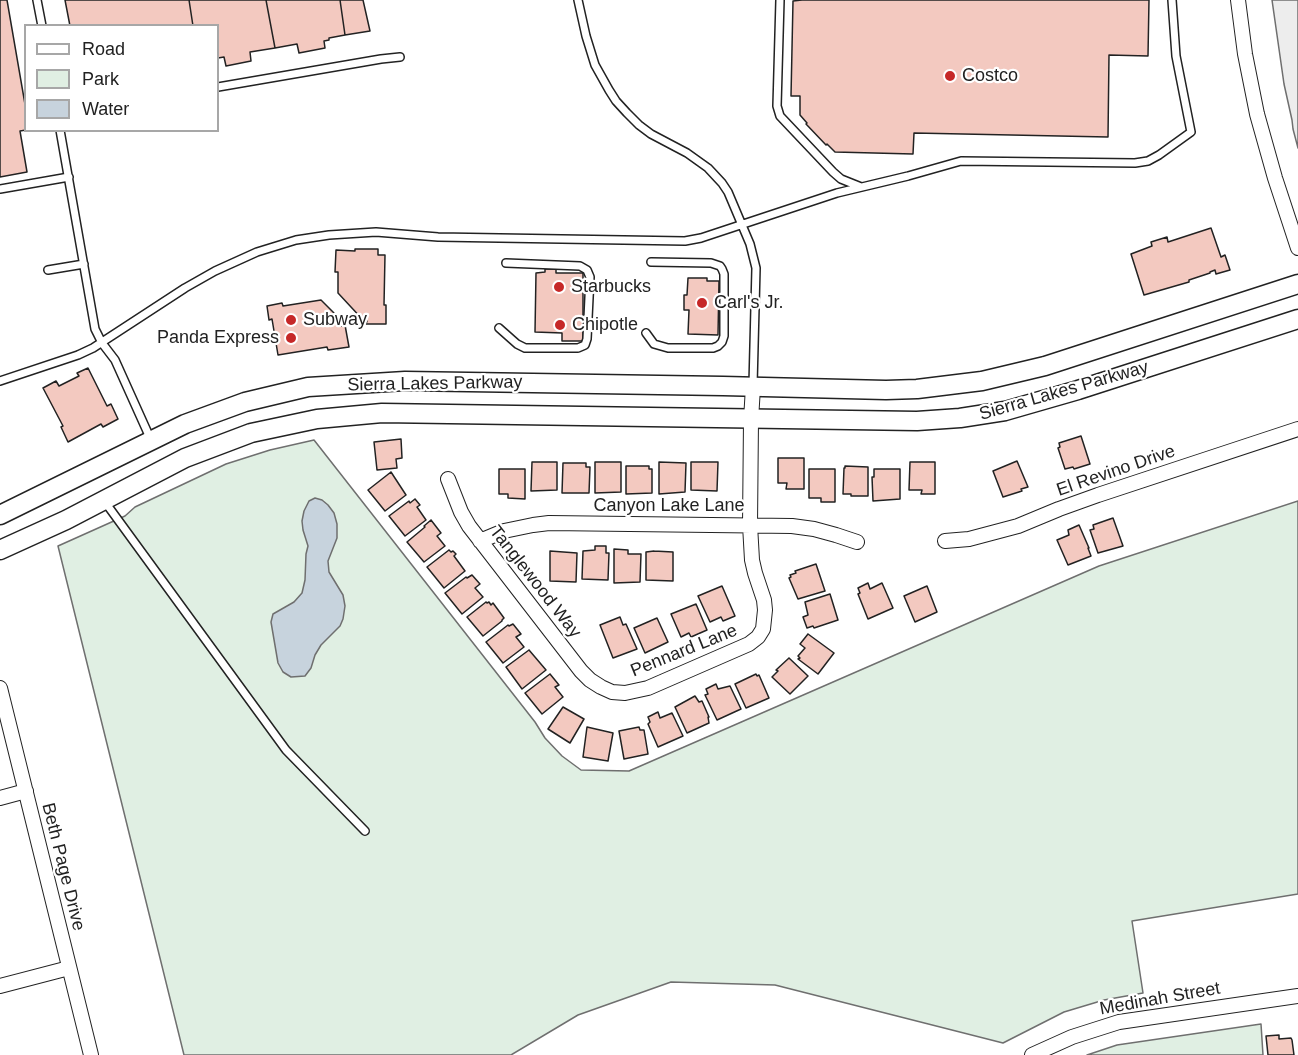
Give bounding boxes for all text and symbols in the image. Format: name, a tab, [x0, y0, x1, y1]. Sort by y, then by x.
legend	[24, 24, 219, 132]
text: Road	[82, 39, 125, 59]
place label: Costco	[962, 65, 1018, 87]
text: Park	[82, 69, 119, 89]
marker: Costco	[943, 69, 957, 83]
text: Water	[82, 99, 129, 119]
place label: Starbucks	[571, 276, 651, 298]
marker: Starbucks	[552, 280, 566, 294]
place label: Carl's Jr.	[714, 292, 783, 314]
marker: Carl's Jr.	[695, 296, 709, 310]
place label: Subway	[303, 309, 367, 331]
marker: Subway	[284, 313, 298, 327]
place label: Chipotle	[572, 314, 638, 336]
marker: Chipotle	[553, 318, 567, 332]
place label: Panda Express	[157, 327, 279, 349]
marker: Panda Express	[284, 331, 298, 345]
street label: Sierra Lakes Parkway	[977, 356, 1151, 426]
street label: Sierra Lakes Parkway	[347, 372, 523, 396]
street label: El Revino Drive	[1054, 441, 1178, 501]
street label: Canyon Lake Lane	[593, 495, 745, 517]
street label: Tanglewood Way	[484, 522, 586, 642]
street label: Pennard Lane	[628, 620, 740, 682]
street label: Beth Page Drive	[37, 801, 89, 933]
street label: Medinah Street	[1098, 978, 1222, 1020]

